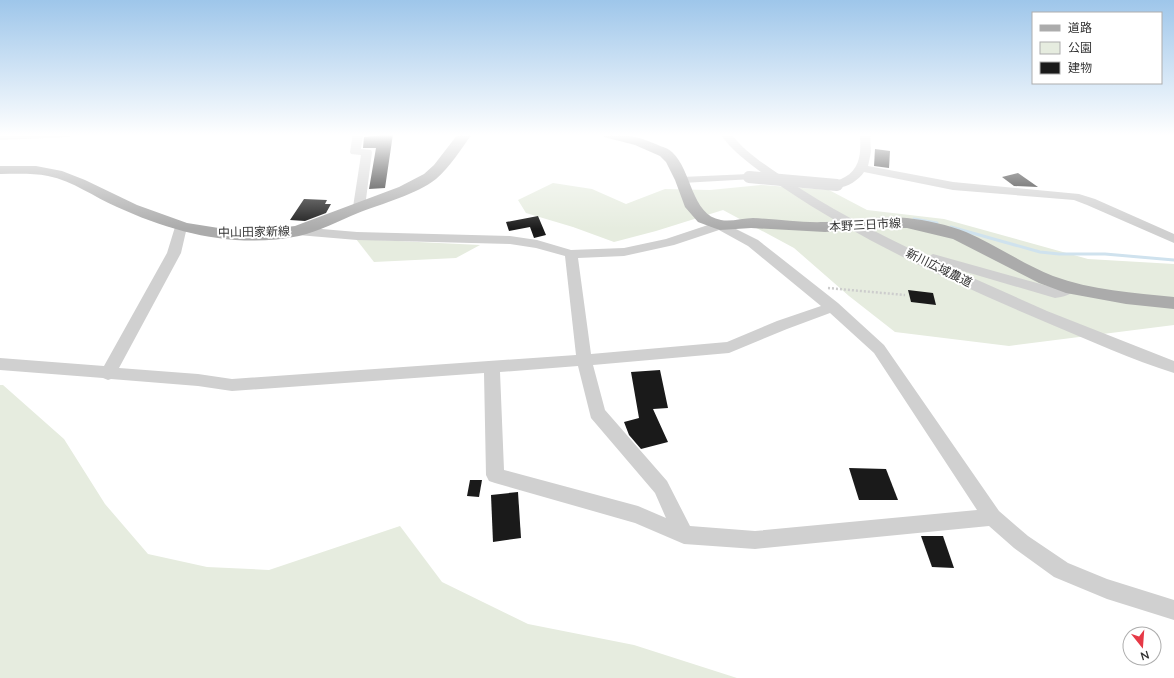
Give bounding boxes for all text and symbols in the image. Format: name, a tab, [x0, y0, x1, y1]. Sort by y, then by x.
legend	[1032, 12, 1162, 84]
text: 道路	[1068, 20, 1092, 35]
text: 公園	[1068, 40, 1092, 55]
text: 建物	[1068, 60, 1092, 75]
street label: 本野三日市線	[829, 215, 901, 234]
street label: 中山田家新線	[218, 223, 290, 240]
street label: 新川広域農道	[904, 245, 975, 290]
north arrow	[1122, 626, 1162, 666]
text: N	[1139, 649, 1151, 663]

